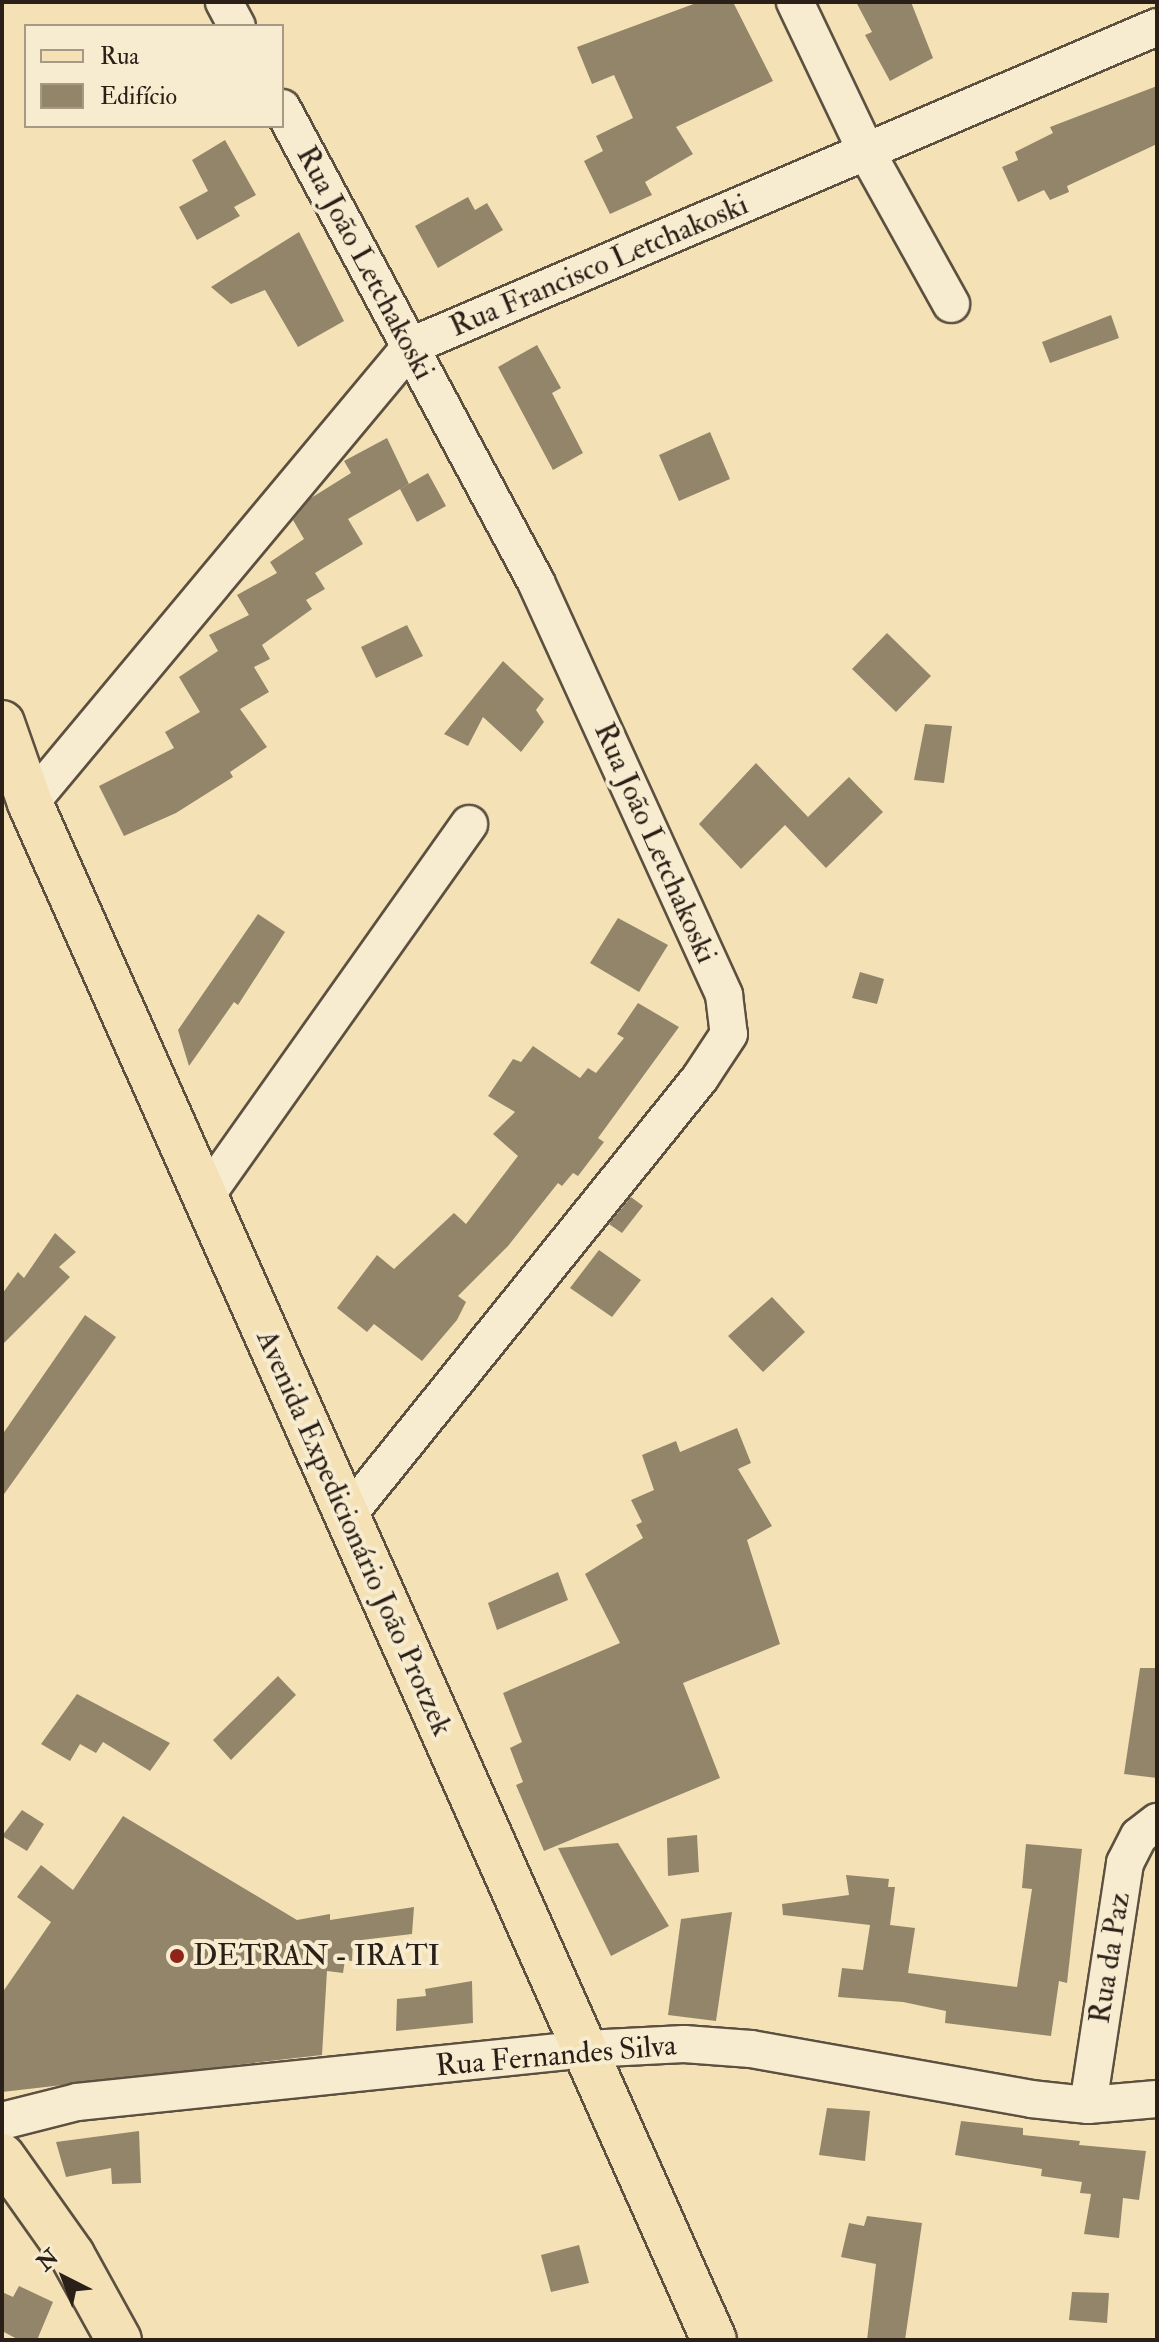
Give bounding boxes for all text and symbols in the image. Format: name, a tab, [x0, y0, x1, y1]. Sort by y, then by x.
legend	[24, 24, 284, 128]
text: Rua	[100, 41, 139, 72]
text: Edifício	[100, 81, 177, 112]
street label: Rua João Letchakoski	[288, 140, 442, 386]
street label: Rua Francisco Letchakoski	[444, 187, 754, 345]
street label: Rua João Letchakoski	[586, 717, 724, 969]
street label: Avenida Expedicionário João Protzek	[248, 1324, 460, 1742]
street label: Rua da Paz	[1082, 1890, 1138, 2026]
place label: DETRAN - IRATI	[193, 1938, 440, 1974]
marker: DETRAN - IRATI	[168, 1947, 186, 1965]
street label: Rua Fernandes Silva	[434, 2028, 678, 2084]
north arrow	[24, 2238, 104, 2318]
text: N	[31, 2243, 65, 2277]

